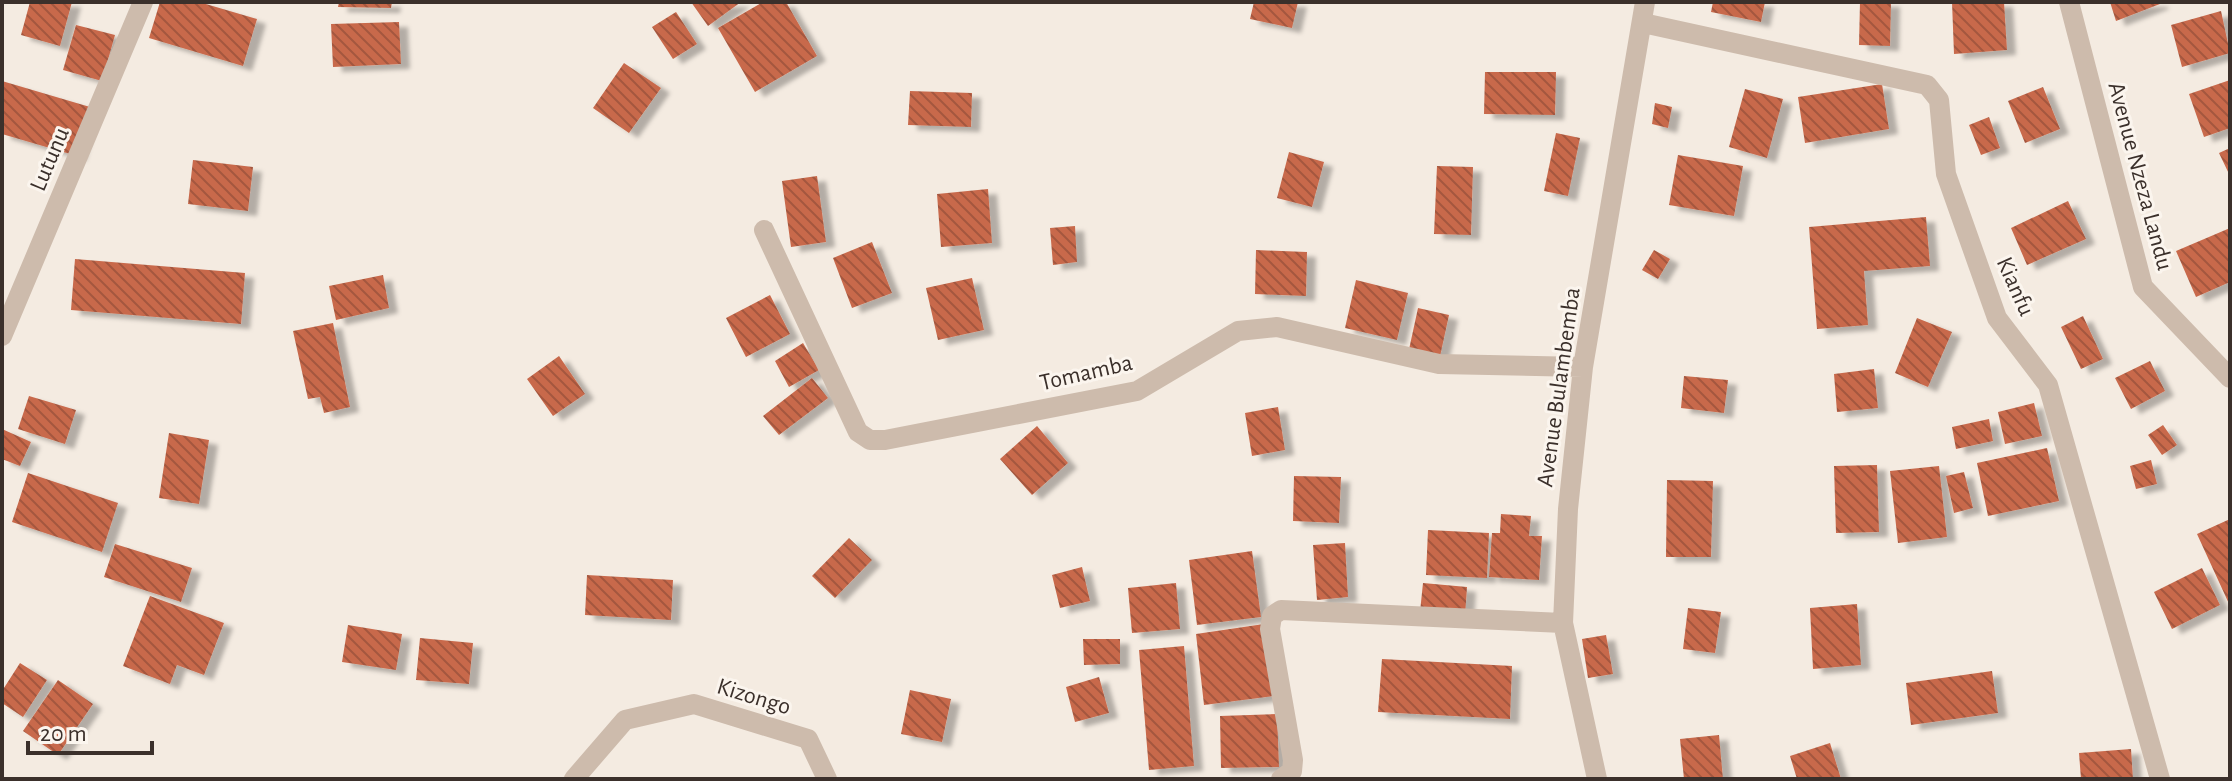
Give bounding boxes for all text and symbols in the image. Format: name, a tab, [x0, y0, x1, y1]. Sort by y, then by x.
street label: Avenue Nzeza Landu	[2103, 80, 2177, 273]
street label: Lutunu	[26, 124, 74, 195]
street label: Kianfu	[1992, 253, 2039, 319]
street label: Avenue Bulambemba	[1533, 286, 1585, 488]
street label: Tomamba	[1038, 351, 1135, 395]
street label: Kizongo	[714, 674, 794, 720]
scale bar	[28, 705, 152, 755]
text: 20 m	[40, 722, 87, 746]

